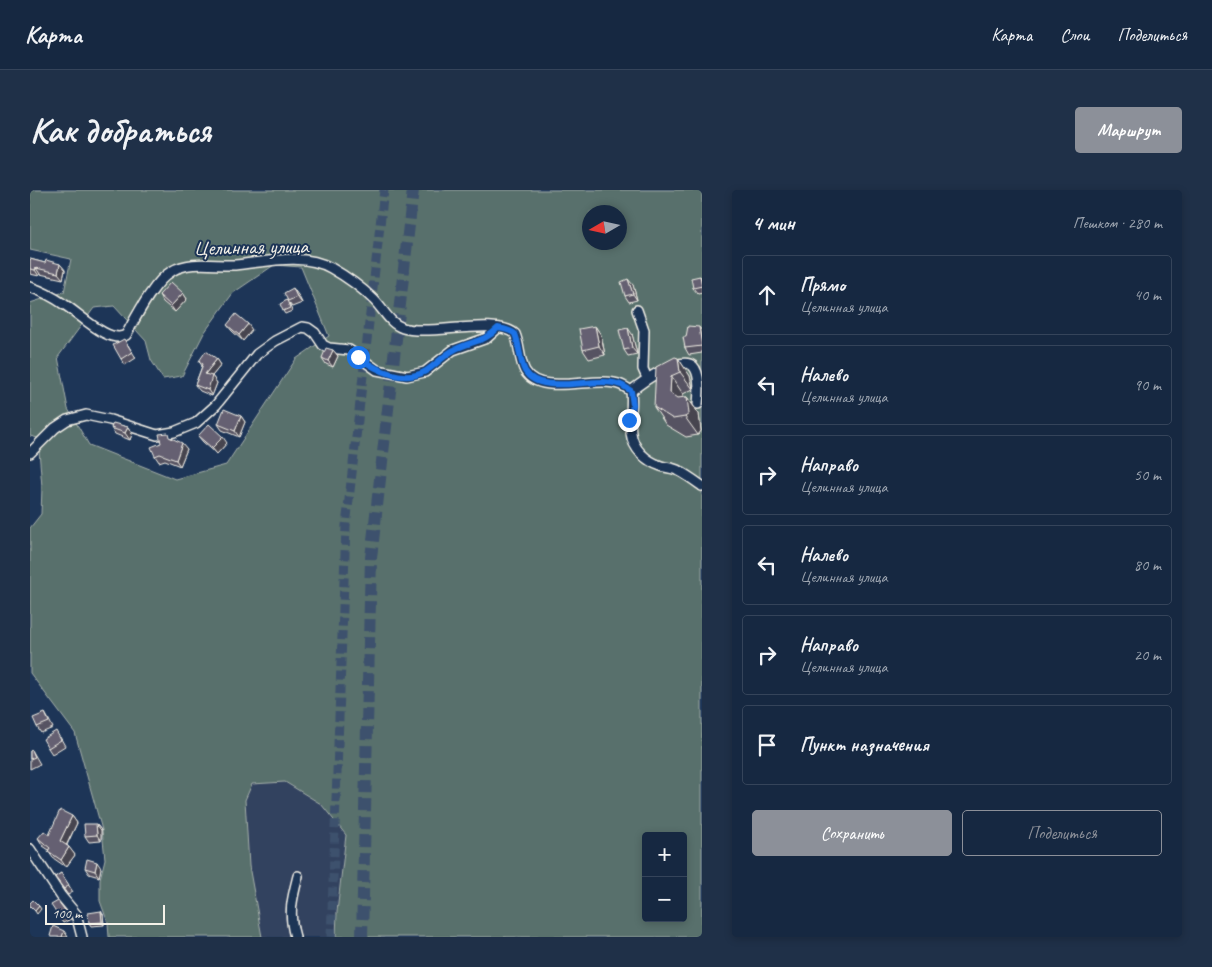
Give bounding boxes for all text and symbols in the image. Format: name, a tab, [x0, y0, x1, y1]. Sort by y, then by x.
text: Карта	[25, 20, 82, 50]
text: Карта	[991, 24, 1032, 46]
text: Слои	[1060, 24, 1089, 46]
text: Поделиться	[1117, 24, 1187, 46]
button: Маршрут	[1075, 107, 1182, 153]
text: Как добраться	[30, 108, 211, 153]
north arrow	[582, 205, 627, 250]
text: 4 мин	[752, 210, 795, 236]
text: Пешком · 280 m	[1073, 213, 1162, 233]
street label: Целинная улица	[193, 233, 310, 261]
text: Прямо	[800, 273, 845, 297]
icon: ahead	[753, 281, 781, 309]
text: 40 m	[1134, 285, 1161, 305]
text: Целинная улица	[800, 297, 887, 317]
route start	[347, 346, 370, 369]
text: Налево	[800, 363, 848, 387]
icon: left	[753, 371, 781, 399]
text: 90 m	[1134, 375, 1161, 395]
text: Целинная улица	[800, 387, 887, 407]
route end	[618, 409, 641, 432]
text: Направо	[800, 453, 858, 477]
icon: right	[753, 461, 781, 489]
text: 50 m	[1134, 465, 1161, 485]
text: Целинная улица	[800, 477, 887, 497]
text: Налево	[800, 543, 848, 567]
icon: left	[753, 551, 781, 579]
text: 80 m	[1134, 555, 1161, 575]
text: Целинная улица	[800, 567, 887, 587]
text: Направо	[800, 633, 858, 657]
icon: right	[753, 641, 781, 669]
text: 20 m	[1134, 645, 1161, 665]
text: Целинная улица	[800, 657, 887, 677]
icon: arrive	[753, 731, 781, 759]
text: Пункт назначения	[800, 733, 929, 757]
button: Сохранить	[752, 810, 952, 856]
button: Поделиться	[962, 810, 1162, 856]
map controls	[642, 832, 687, 922]
button: +	[642, 832, 687, 877]
button: −	[642, 877, 687, 922]
scale bar	[45, 902, 165, 925]
text: 100 m	[52, 905, 82, 922]

